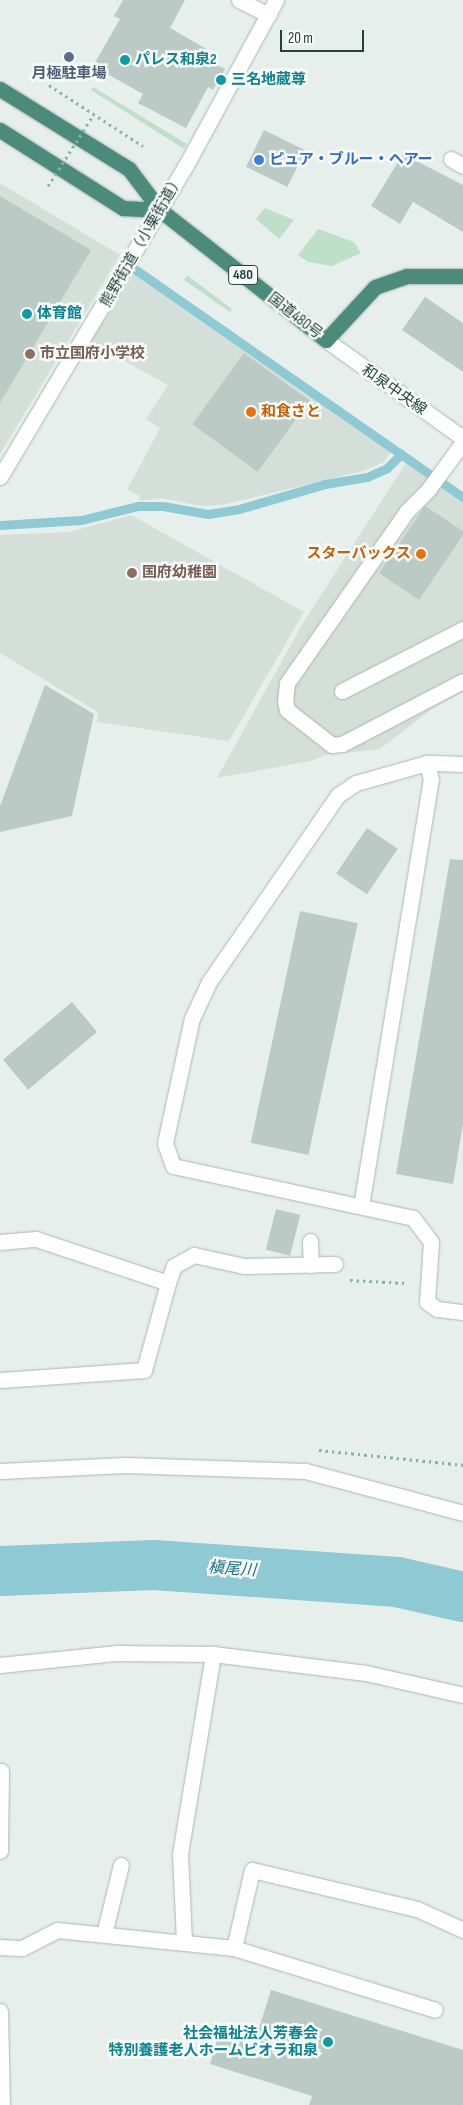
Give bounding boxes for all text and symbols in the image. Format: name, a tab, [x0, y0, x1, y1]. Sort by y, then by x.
scale bar	[283, 20, 367, 52]
text: 20 m	[288, 29, 313, 48]
marker: 月極駐車場	[63, 51, 75, 63]
place label: パレス和泉2	[135, 51, 217, 69]
marker: パレス和泉2	[119, 54, 131, 66]
place label: 月極駐車場	[32, 65, 106, 83]
place label: 三名地蔵尊	[231, 71, 306, 89]
marker: 三名地蔵尊	[215, 74, 227, 86]
place label: ピュア・ブルー・ヘアー	[269, 151, 433, 169]
marker: ピュア・ブルー・ヘアー	[253, 154, 265, 166]
street label: 熊野街道（小栗街道）	[97, 172, 187, 310]
road number: 480	[228, 264, 258, 286]
street label: 国道480号	[264, 289, 326, 343]
place label: 体育館	[37, 305, 82, 323]
marker: 体育館	[21, 308, 33, 320]
place label: 市立国府小学校	[40, 345, 145, 363]
marker: 市立国府小学校	[24, 348, 36, 360]
street label: 和泉中央線	[358, 361, 430, 419]
place label: 和食さと	[261, 403, 321, 421]
marker: 和食さと	[245, 406, 257, 418]
place label: スターバックス	[306, 545, 411, 563]
marker: スターバックス	[415, 548, 427, 560]
place label: 国府幼稚園	[142, 564, 217, 582]
marker: 国府幼稚園	[126, 567, 138, 579]
water label: 槇尾川	[207, 1559, 257, 1581]
place label: 社会福祉法人芳春会 特別養護老人ホームビオラ和泉	[108, 2024, 318, 2059]
marker: 社会福祉法人芳春会 特別養護老人ホームビオラ和泉	[322, 2036, 334, 2048]

